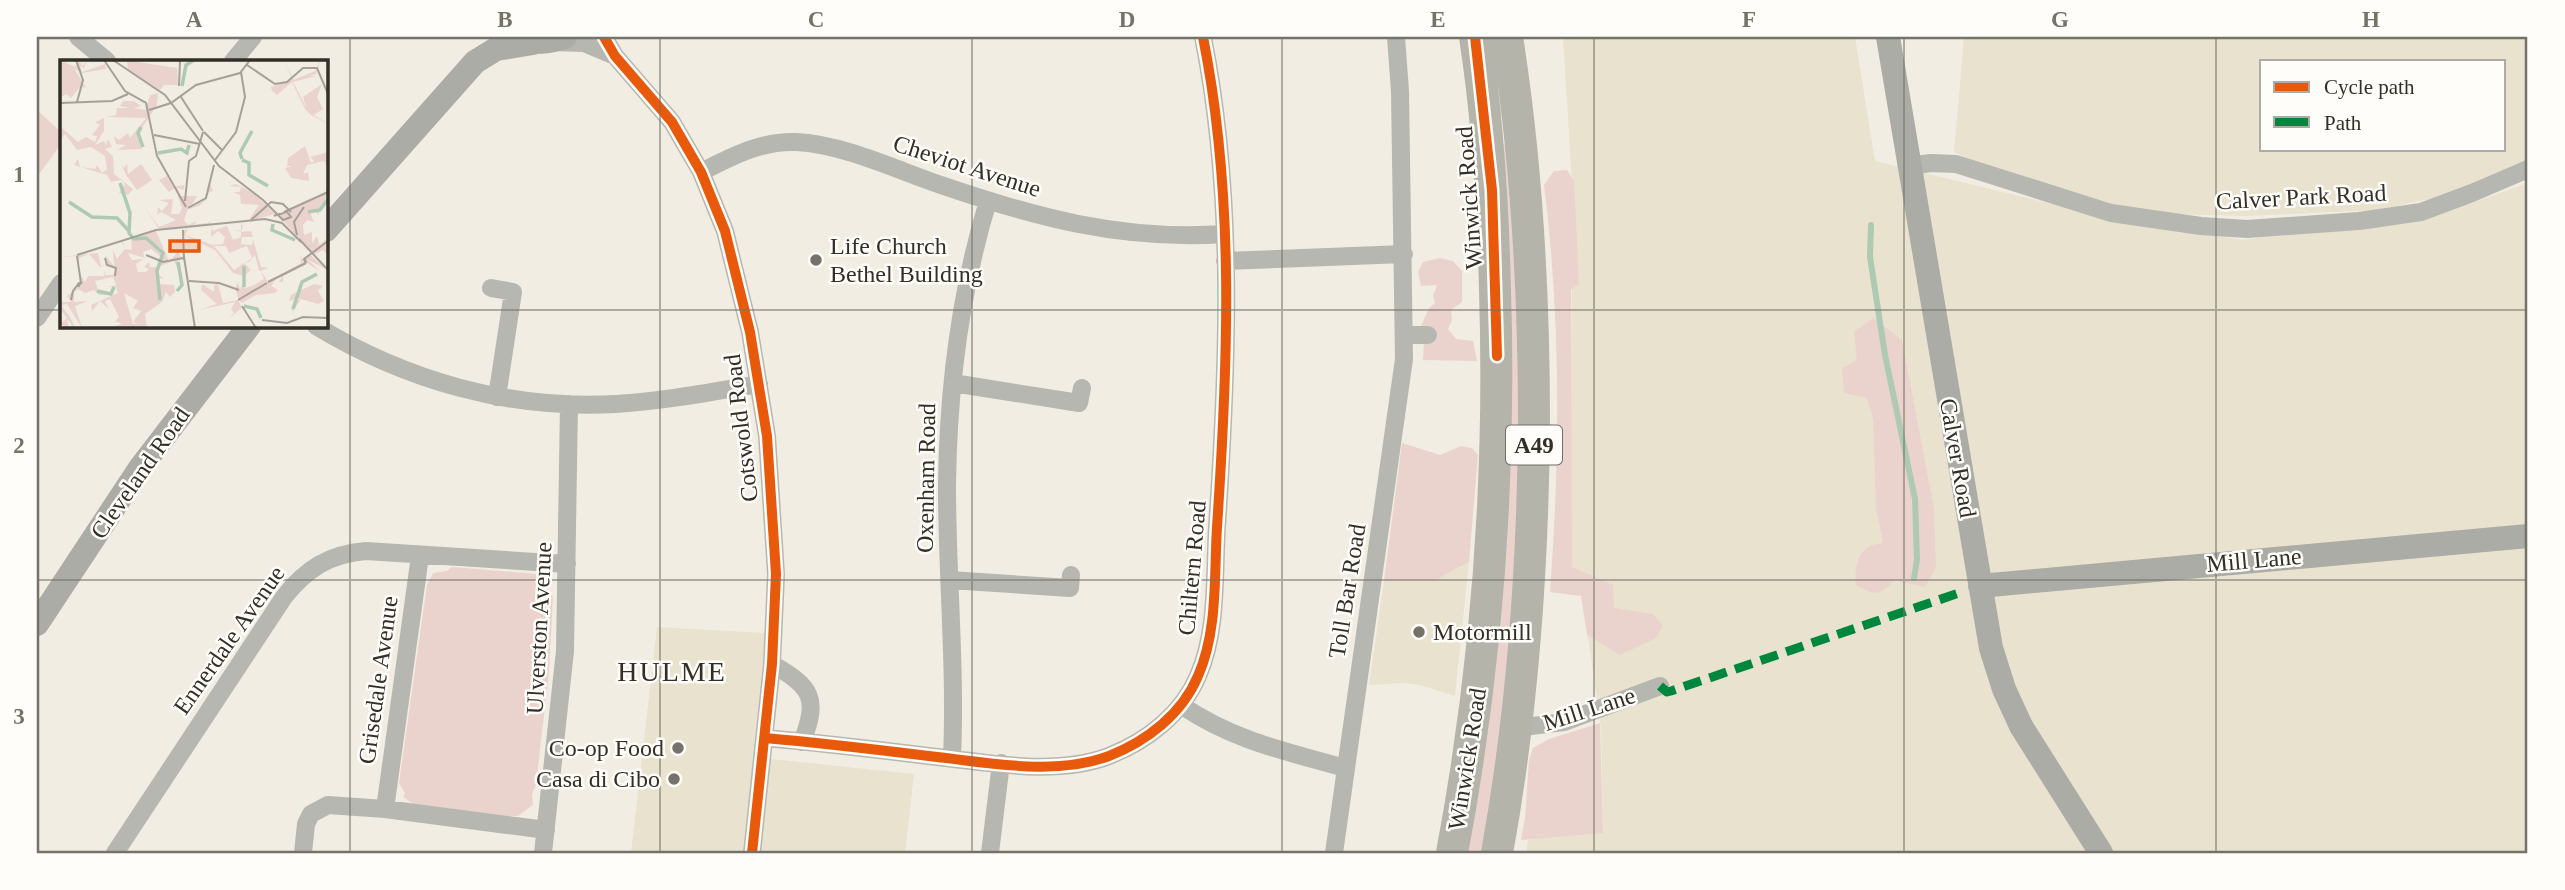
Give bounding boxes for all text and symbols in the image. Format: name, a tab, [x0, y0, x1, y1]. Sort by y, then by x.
text: A	[186, 7, 203, 32]
text: B	[497, 7, 513, 32]
text: C	[808, 7, 824, 32]
text: D	[1119, 7, 1135, 32]
text: E	[1430, 7, 1446, 32]
text: F	[1742, 7, 1756, 32]
text: G	[2051, 7, 2069, 32]
text: H	[2362, 7, 2380, 32]
inset map	[60, 60, 327, 327]
legend	[2260, 60, 2506, 150]
text: Cycle path	[2324, 75, 2415, 99]
text: Path	[2324, 111, 2362, 135]
street label: Winwick Road	[1451, 125, 1487, 271]
street label: Cheviot Avenue	[890, 130, 1044, 202]
text: 1	[13, 162, 25, 187]
street label: Calver Park Road	[2215, 180, 2387, 214]
place label: Life Church Bethel Building	[830, 233, 983, 287]
marker: Life Church Bethel Building	[808, 252, 824, 268]
street label: Cotswold Road	[719, 353, 763, 503]
street label: Calver Road	[1935, 396, 1981, 520]
street label: Cleveland Road	[85, 402, 195, 544]
street label: Oxenham Road	[912, 403, 940, 553]
road number: A49	[1506, 426, 1562, 464]
text: 2	[13, 433, 25, 458]
street label: Chiltern Road	[1173, 499, 1211, 637]
street label: Toll Bar Road	[1324, 522, 1370, 660]
street label: Ulverston Avenue	[522, 541, 556, 715]
street label: Mill Lane	[2205, 543, 2303, 577]
street label: Ennerdale Avenue	[168, 561, 290, 719]
street label: Grisedale Avenue	[353, 594, 403, 766]
place label: Motormill	[1433, 619, 1532, 645]
marker: Motormill	[1411, 624, 1427, 640]
district label: HULME	[617, 656, 727, 687]
street label: Mill Lane	[1540, 682, 1638, 736]
street label: Winwick Road	[1443, 686, 1491, 832]
text: 3	[13, 704, 25, 729]
place label: Co-op Food	[549, 735, 664, 761]
marker: Co-op Food	[670, 740, 686, 756]
place label: Casa di Cibo	[536, 766, 660, 792]
marker: Casa di Cibo	[666, 771, 682, 787]

